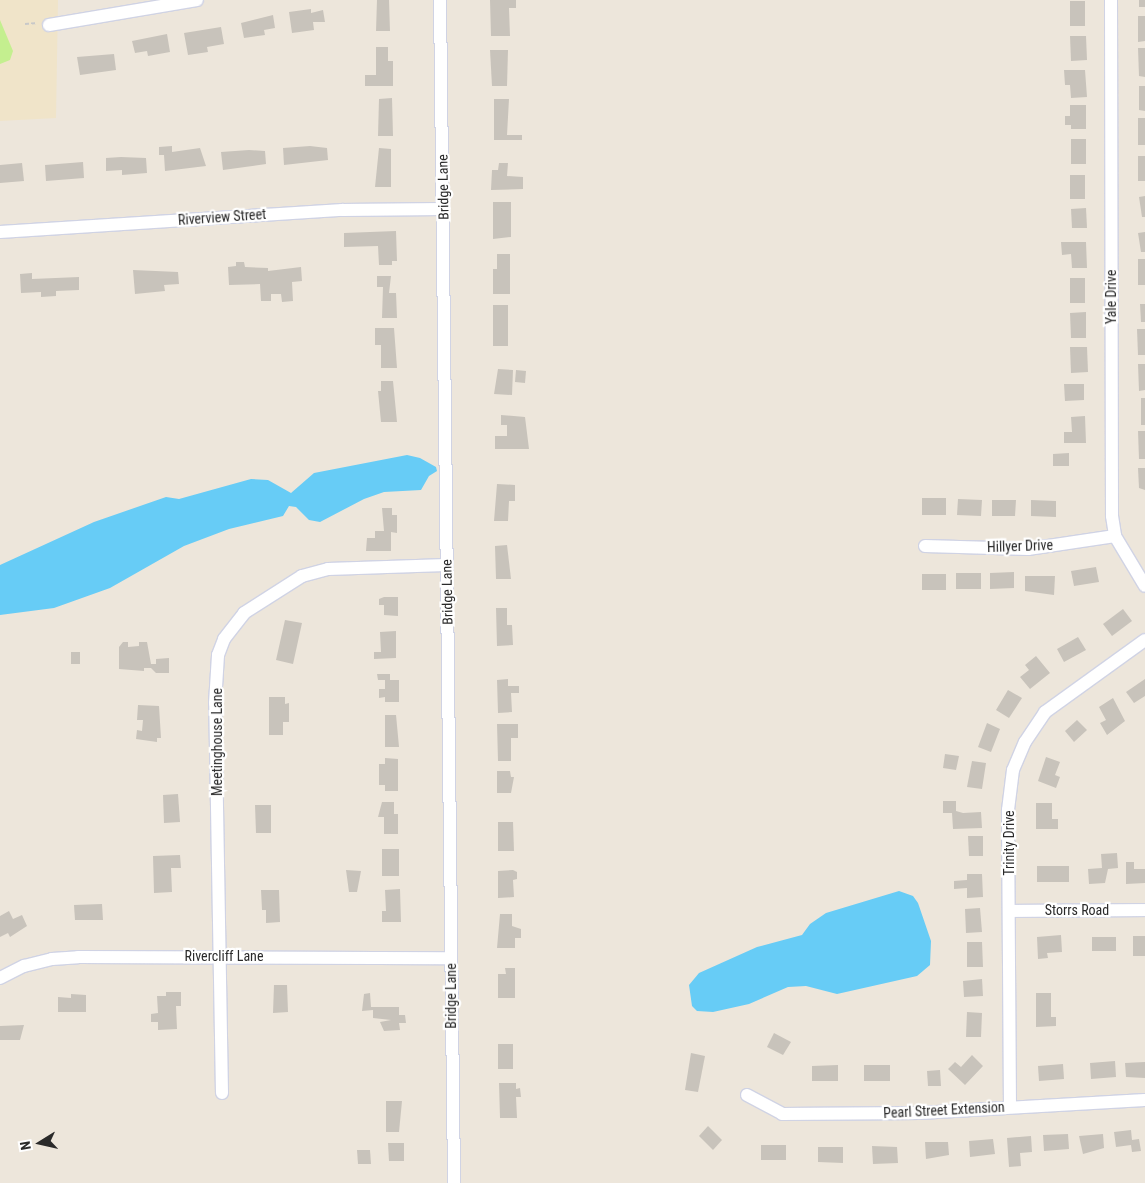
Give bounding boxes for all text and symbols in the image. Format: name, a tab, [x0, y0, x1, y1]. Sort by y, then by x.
street label: Bridge Lane	[434, 154, 452, 220]
street label: Riverview Street	[177, 206, 267, 228]
street label: Yale Drive	[1103, 270, 1119, 324]
street label: Hillyer Drive	[987, 536, 1053, 556]
street label: Bridge Lane	[438, 559, 456, 625]
street label: Meetinghouse Lane	[209, 688, 225, 796]
street label: Trinity Drive	[1001, 810, 1017, 876]
street label: Storrs Road	[1045, 902, 1109, 918]
street label: Rivercliff Lane	[185, 948, 263, 964]
street label: Bridge Lane	[443, 963, 459, 1029]
street label: Pearl Street Extension	[883, 1098, 1005, 1122]
north arrow	[15, 1118, 65, 1168]
text: N	[17, 1140, 34, 1151]

